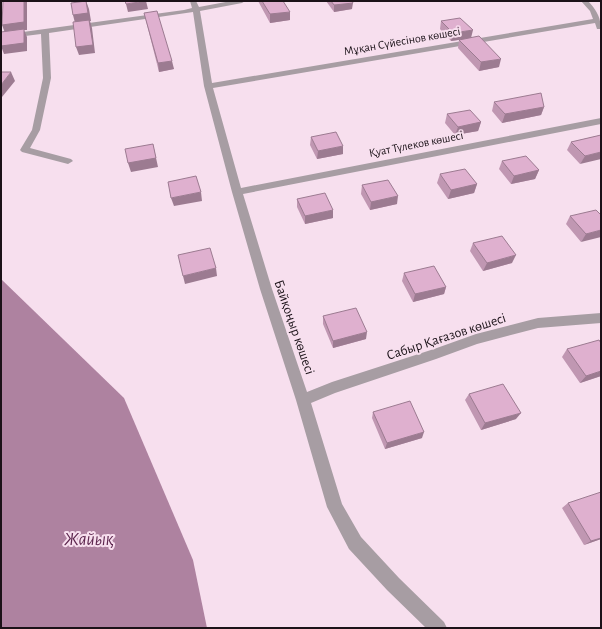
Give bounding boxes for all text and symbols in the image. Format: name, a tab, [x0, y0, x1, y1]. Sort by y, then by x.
street label: Мұқан Сүйесінов көшесі	[343, 25, 461, 57]
street label: Қуат Түлеков көшесі	[368, 129, 464, 160]
street label: Байқоңыр көшесi	[271, 278, 317, 376]
street label: Сабыр Қағазов көшесі	[385, 311, 508, 363]
water label: Жайық	[64, 531, 114, 549]

